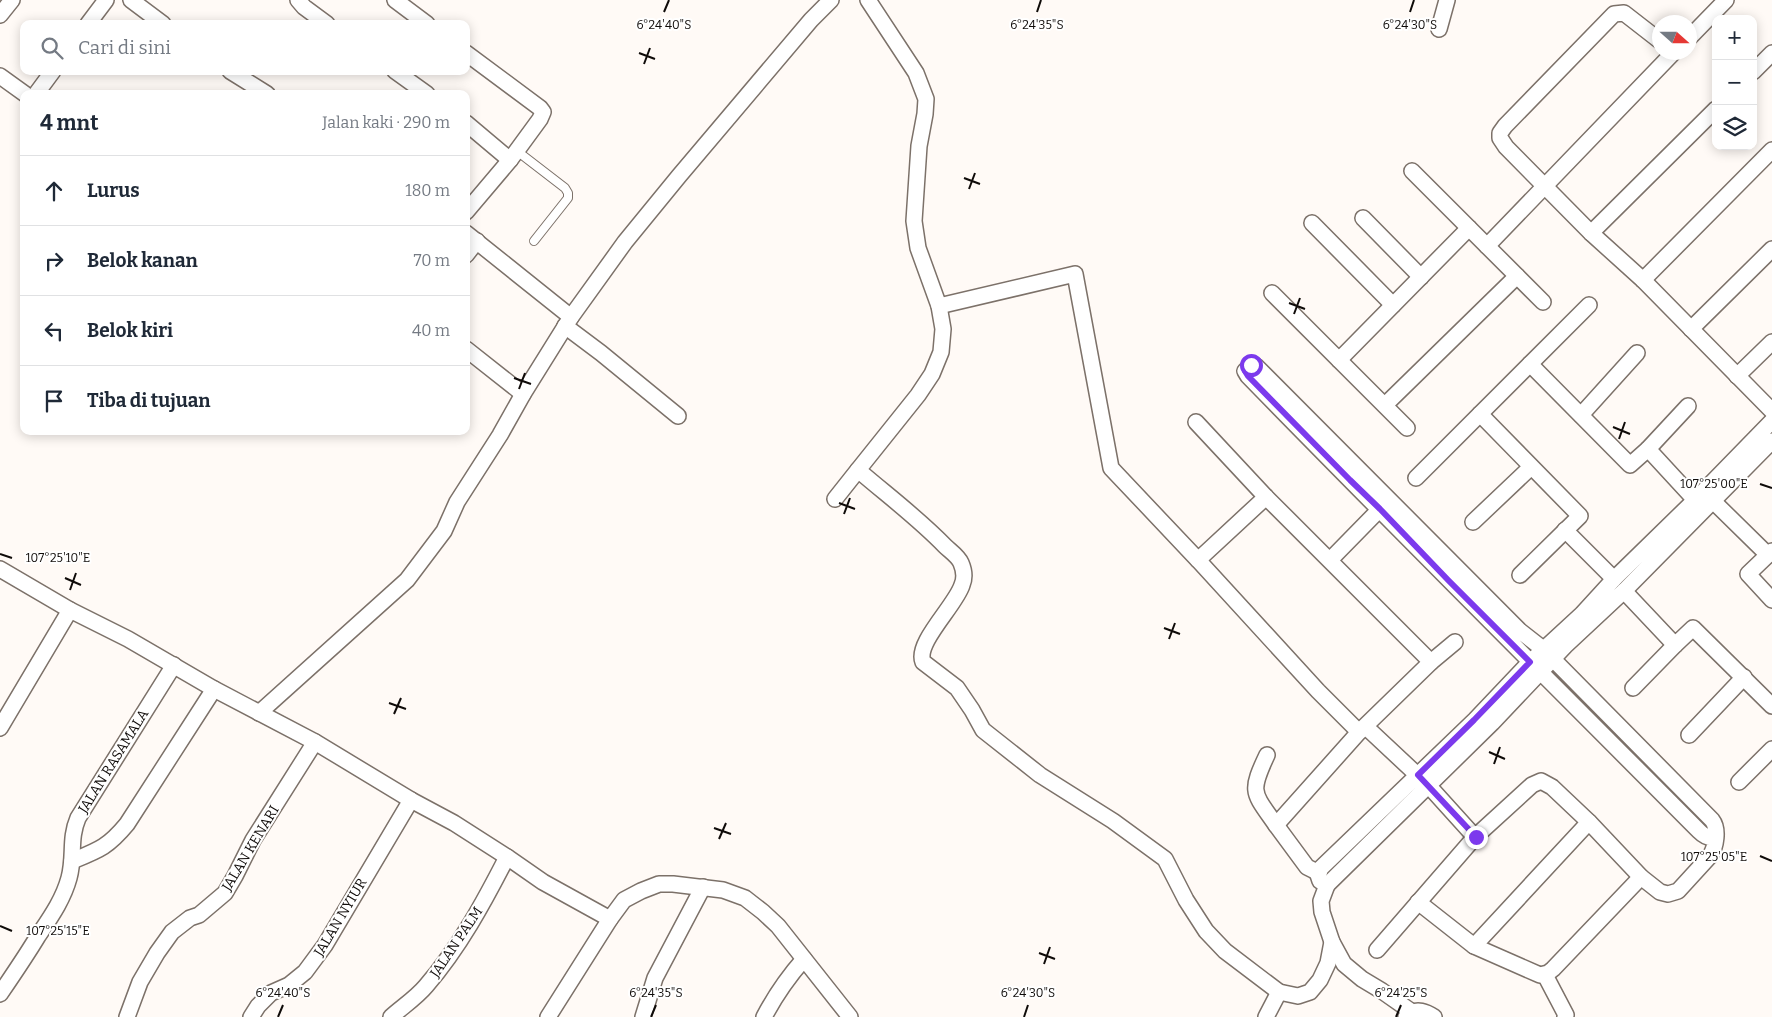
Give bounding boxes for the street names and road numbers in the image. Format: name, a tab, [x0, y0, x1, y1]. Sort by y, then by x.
street label: JALAN RASAMALA	[74, 706, 152, 817]
street label: JALAN KENARI	[218, 802, 283, 895]
street label: JALAN NYIUR	[310, 875, 370, 960]
street label: JALAN PALM	[426, 904, 486, 982]

